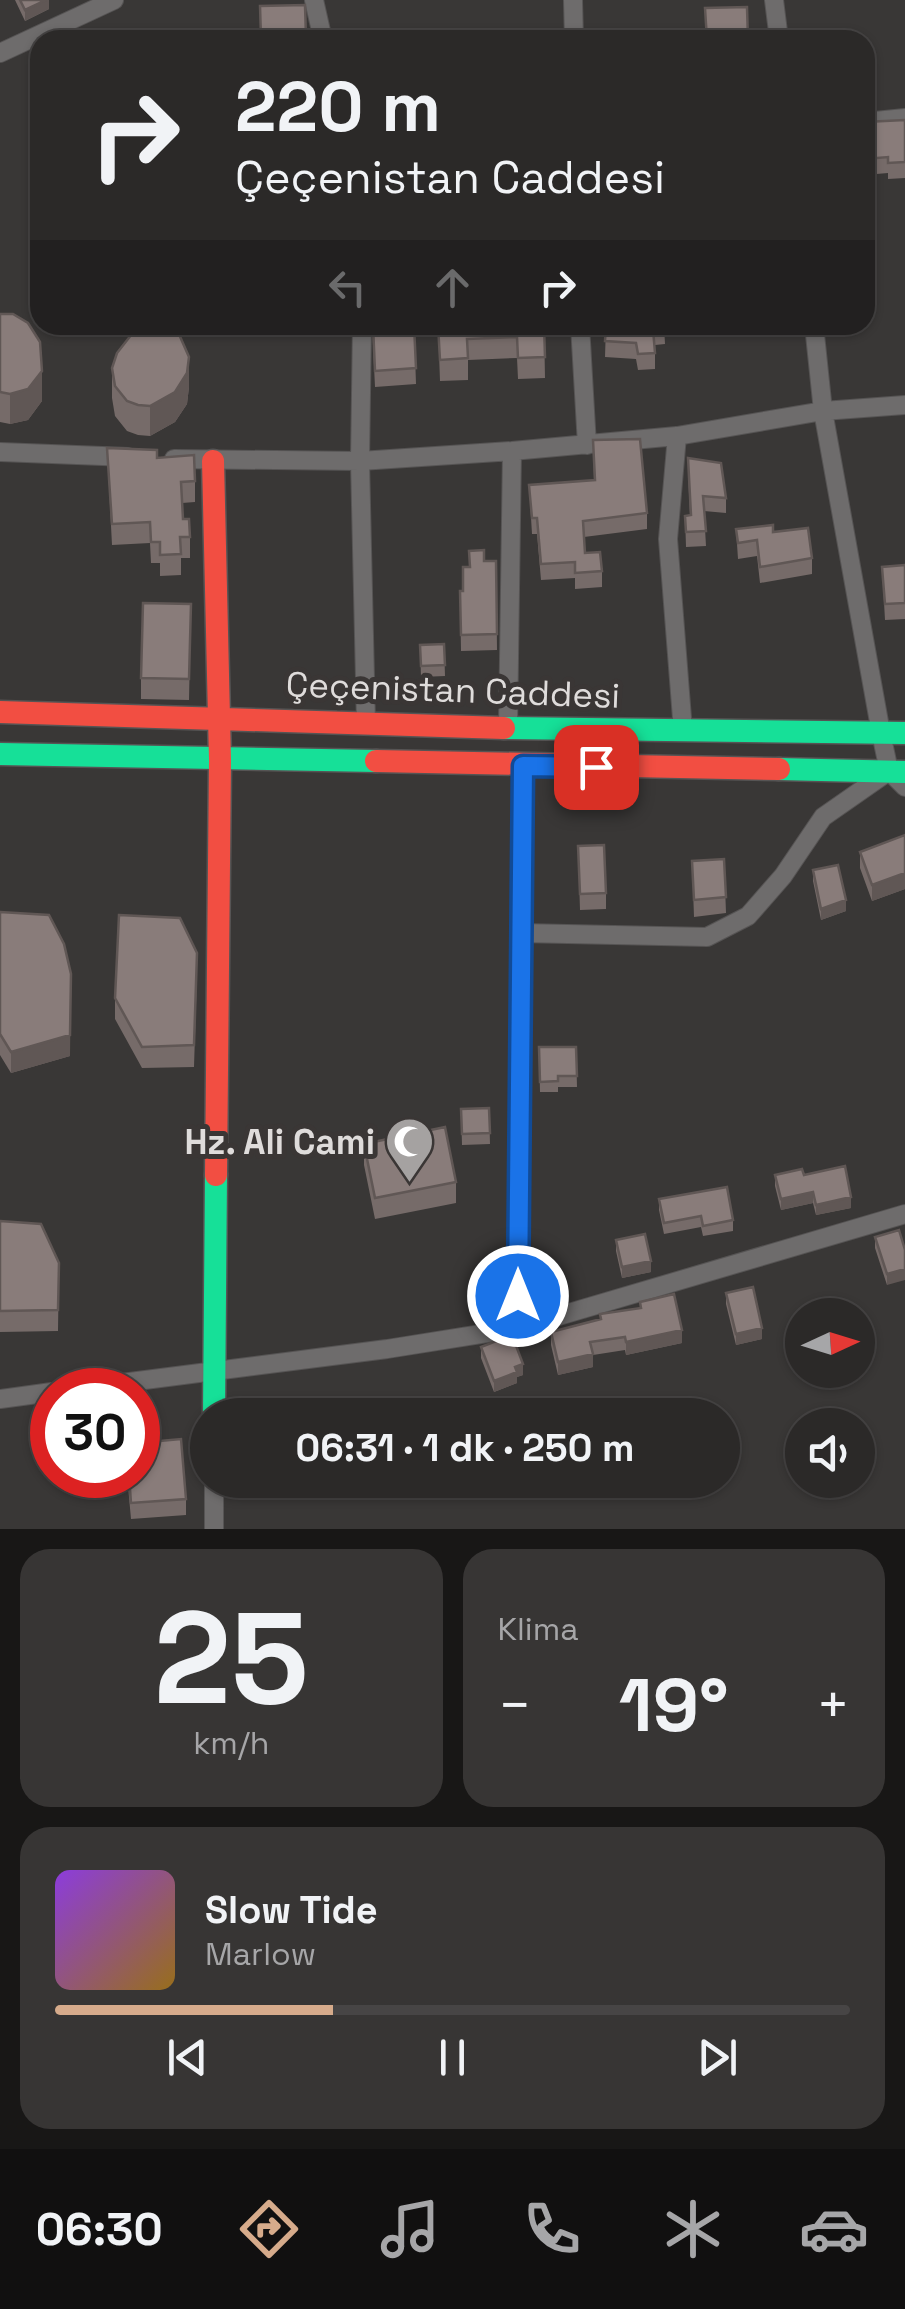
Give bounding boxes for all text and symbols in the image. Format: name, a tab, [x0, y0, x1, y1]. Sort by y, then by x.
text: 220 m	[235, 62, 441, 151]
icon: right	[70, 70, 200, 200]
text: Çeçenistan Caddesi	[235, 149, 665, 206]
icon: left	[320, 260, 375, 315]
icon: ahead	[425, 260, 480, 315]
icon: right	[530, 260, 585, 315]
street label: Çeçenistan Caddesi	[285, 662, 621, 718]
pin	[554, 725, 639, 810]
icon: arrive	[569, 740, 624, 795]
mosque icon: Hz. Ali Cami	[384, 1116, 436, 1184]
place label: Hz. Ali Cami	[184, 1120, 375, 1164]
position arrow	[466, 1244, 570, 1348]
north arrow	[785, 1298, 875, 1388]
map controls	[785, 1298, 875, 1498]
speed limit sign: 30	[30, 1368, 160, 1498]
button: sound	[785, 1408, 875, 1498]
text: 06:31 · 1 dk · 250 m	[296, 1424, 634, 1472]
text: 25	[154, 1575, 309, 1741]
text: Klima	[498, 1609, 579, 1649]
text: 19°	[619, 1657, 729, 1753]
text: −	[498, 1670, 532, 1740]
text: +	[816, 1670, 850, 1740]
text: km/h	[193, 1723, 269, 1763]
text: Slow Tide	[205, 1886, 378, 1934]
text: Marlow	[205, 1934, 316, 1974]
icon: previous	[160, 2030, 215, 2085]
icon: pause	[425, 2030, 480, 2085]
icon: next	[690, 2030, 745, 2085]
icon: directions	[234, 2194, 304, 2264]
icon: music	[375, 2194, 445, 2264]
icon: phone	[517, 2194, 587, 2264]
icon: climate	[658, 2194, 728, 2264]
icon: car	[799, 2194, 869, 2264]
text: 06:30	[36, 2201, 163, 2258]

